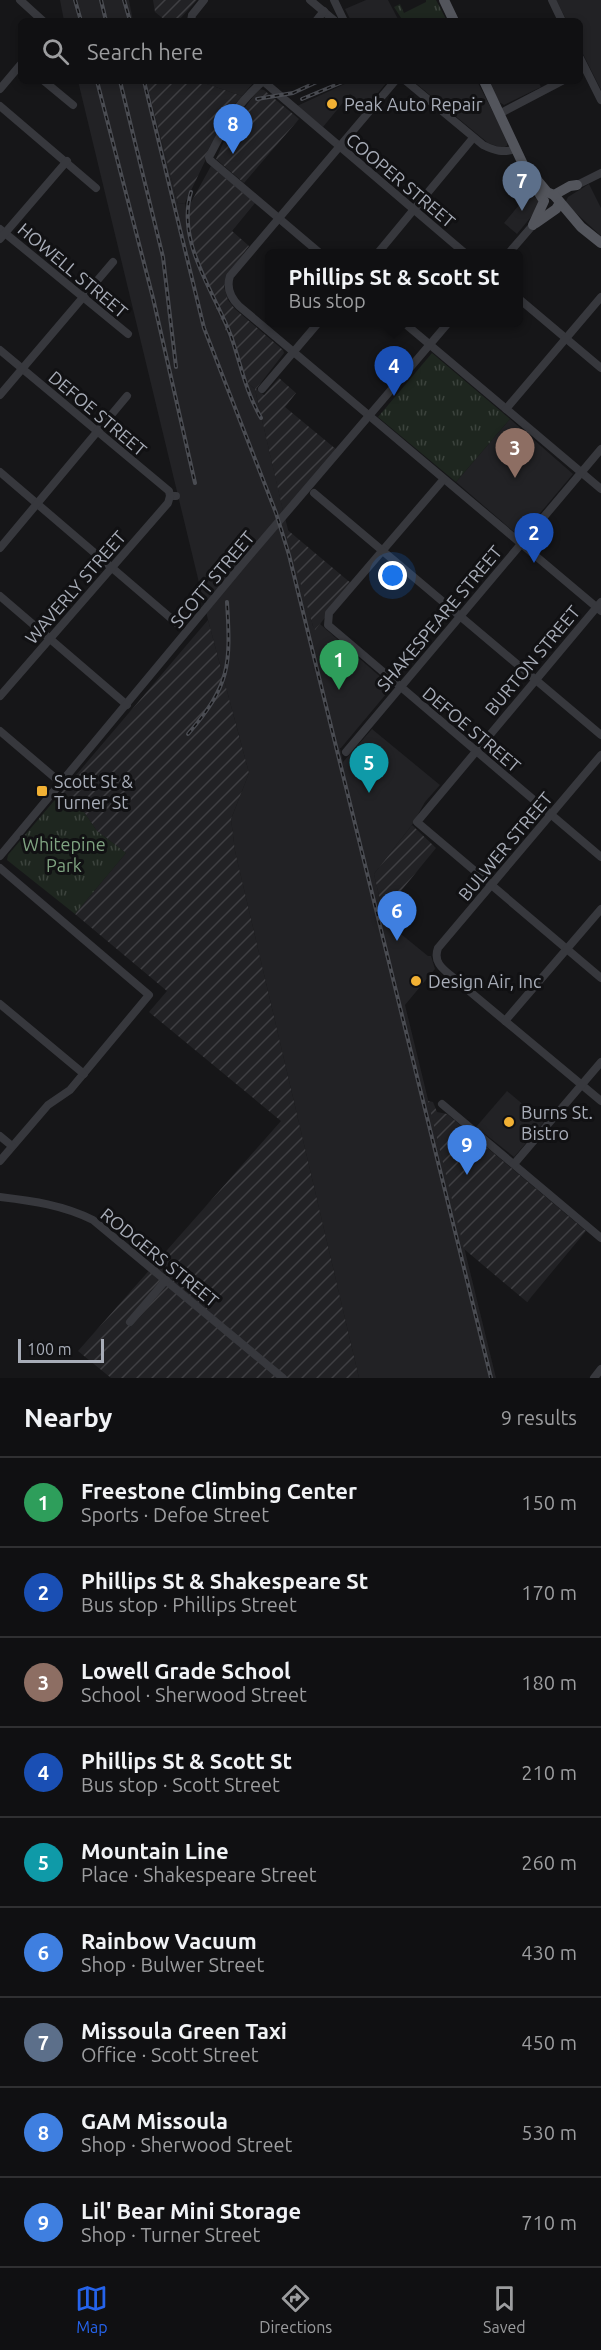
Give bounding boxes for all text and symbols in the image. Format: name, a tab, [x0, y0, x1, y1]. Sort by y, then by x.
search box	[18, 18, 583, 84]
icon: search	[39, 35, 72, 68]
text: Search here	[87, 39, 203, 64]
place label: Peak Auto Repair	[344, 94, 483, 114]
marker: Peak Auto Repair	[325, 97, 339, 111]
pin: 8	[214, 104, 252, 154]
street label: COOPER STREET	[343, 129, 459, 231]
pin: 7	[502, 162, 542, 211]
street label: HOWELL STREET	[14, 218, 132, 322]
popup	[265, 249, 523, 327]
text: Phillips St & Scott St	[288, 264, 500, 289]
text: Bus stop	[288, 289, 366, 312]
pin: 4	[374, 346, 414, 396]
street label: DEFOE STREET	[45, 366, 151, 460]
pin: 3	[496, 428, 534, 478]
pin: 2	[514, 514, 554, 563]
street label: WAVERLY STREET	[21, 527, 129, 647]
street label: SCOTT STREET	[166, 527, 258, 631]
street label: SHAKESPEARE STREET	[372, 541, 506, 695]
your location	[378, 561, 407, 590]
street label: BURTON STREET	[480, 601, 584, 719]
pin: 1	[320, 640, 358, 690]
street label: DEFOE STREET	[419, 682, 525, 776]
pin: 5	[350, 744, 388, 793]
place label: Scott St & Turner St	[54, 771, 133, 812]
marker: Scott St & Turner St	[35, 784, 49, 798]
street label: BULWER STREET	[454, 788, 556, 904]
park label: Whitepine Park	[22, 834, 106, 875]
pin: 6	[378, 892, 416, 941]
place label: Design Air, Inc	[428, 971, 541, 991]
marker: Design Air, Inc	[409, 974, 423, 988]
place label: Burns St. Bistro	[521, 1102, 593, 1143]
marker: Burns St. Bistro	[502, 1115, 516, 1129]
pin: 9	[448, 1126, 486, 1175]
street label: RODGERS STREET	[97, 1203, 223, 1311]
scale bar	[18, 1336, 104, 1364]
text: 100 m	[27, 1340, 72, 1358]
text: Nearby	[24, 1403, 112, 1432]
text: 9 results	[501, 1406, 577, 1429]
text: Freestone Climbing Center	[81, 1478, 357, 1503]
text: 1	[38, 1491, 49, 1514]
text: 150 m	[521, 1491, 577, 1514]
text: Sports · Defoe Street	[81, 1503, 269, 1526]
text: Phillips St & Shakespeare St	[81, 1568, 368, 1593]
text: 2	[38, 1581, 49, 1604]
text: 170 m	[521, 1581, 577, 1604]
text: Bus stop · Phillips Street	[81, 1593, 297, 1616]
text: Lowell Grade School	[81, 1658, 291, 1683]
text: 3	[38, 1671, 49, 1694]
text: 180 m	[521, 1671, 577, 1694]
text: School · Sherwood Street	[81, 1683, 307, 1706]
text: Phillips St & Scott St	[81, 1748, 292, 1773]
text: 4	[38, 1761, 49, 1784]
text: 210 m	[521, 1761, 577, 1784]
text: Bus stop · Scott Street	[81, 1773, 280, 1796]
text: Mountain Line	[81, 1838, 229, 1863]
text: 5	[38, 1851, 49, 1874]
text: 260 m	[521, 1851, 577, 1874]
text: Place · Shakespeare Street	[81, 1863, 317, 1886]
text: Rainbow Vacuum	[81, 1928, 257, 1953]
text: 6	[38, 1941, 49, 1964]
text: 430 m	[521, 1941, 577, 1964]
text: Shop · Bulwer Street	[81, 1953, 264, 1976]
text: Missoula Green Taxi	[81, 2018, 287, 2043]
text: 7	[38, 2031, 49, 2054]
text: 450 m	[521, 2031, 577, 2054]
text: Office · Scott Street	[81, 2043, 259, 2066]
text: GAM Missoula	[81, 2108, 228, 2133]
text: 8	[38, 2121, 49, 2144]
text: 530 m	[521, 2121, 577, 2144]
text: Shop · Sherwood Street	[81, 2133, 292, 2156]
text: Lil' Bear Mini Storage	[81, 2198, 301, 2223]
text: 9	[38, 2211, 49, 2234]
text: 710 m	[521, 2211, 577, 2234]
text: Shop · Turner Street	[81, 2223, 260, 2246]
tab: Map	[75, 2282, 108, 2336]
tab: Directions	[259, 2282, 332, 2336]
tab: Saved	[483, 2282, 526, 2336]

